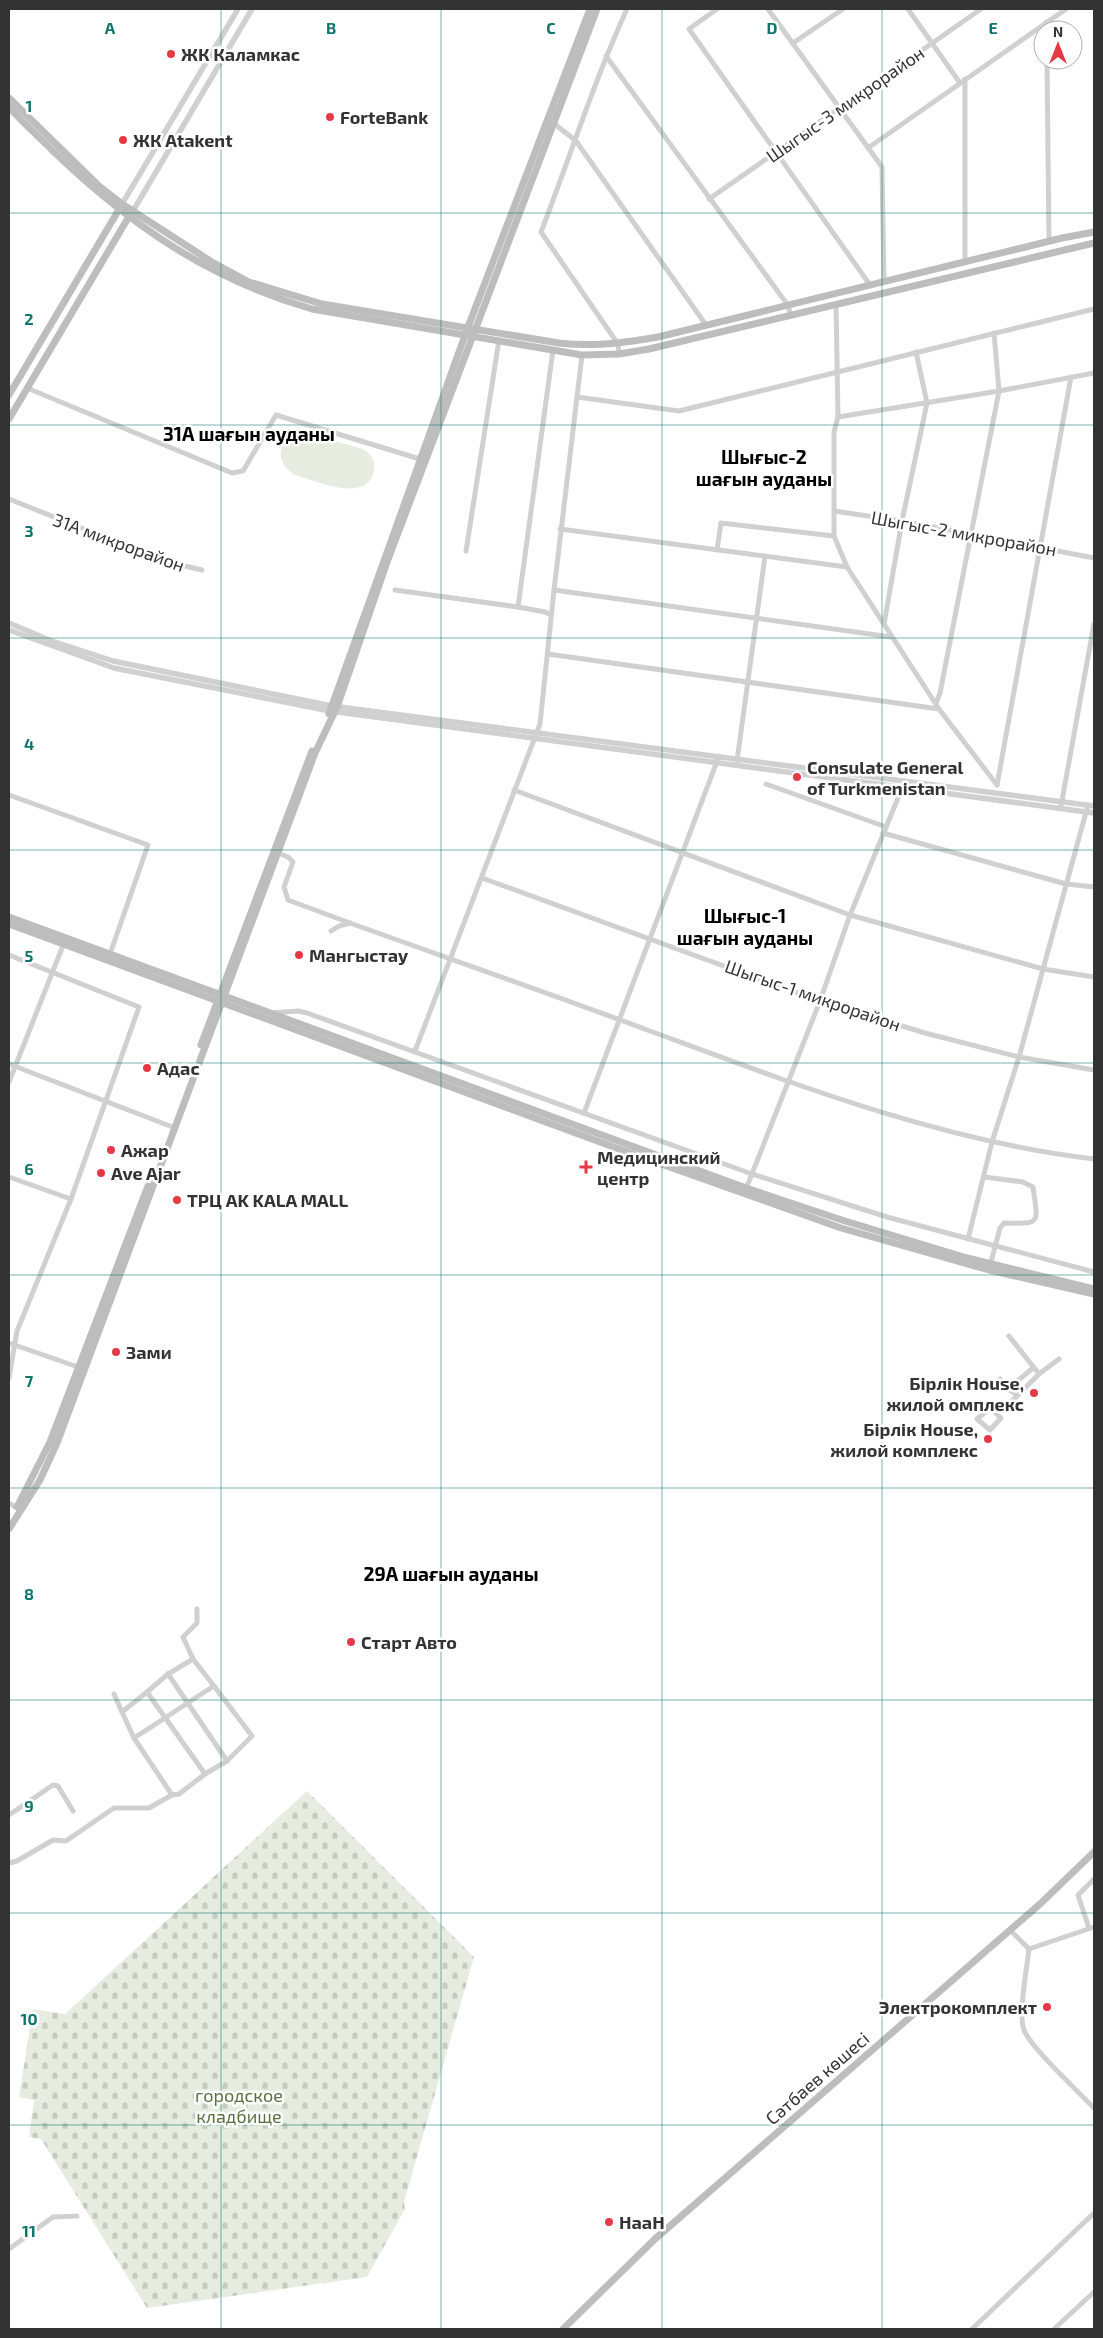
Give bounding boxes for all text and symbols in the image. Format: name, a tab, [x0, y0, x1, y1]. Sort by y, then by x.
text: A	[105, 18, 116, 37]
text: B	[326, 18, 336, 37]
text: C	[546, 18, 556, 37]
text: D	[767, 18, 778, 37]
text: E	[988, 18, 998, 37]
north arrow	[1033, 20, 1083, 70]
text: N	[1053, 23, 1063, 40]
street label: Шыгыс-3 микрорайон	[762, 41, 928, 167]
place label: ЖК Каламкас	[181, 43, 300, 65]
marker: ЖК Каламкас	[165, 48, 177, 60]
text: 1	[26, 96, 32, 115]
place label: ForteBank	[340, 106, 428, 128]
marker: ForteBank	[324, 111, 336, 123]
place label: ЖК Atakent	[133, 129, 233, 151]
marker: ЖК Atakent	[117, 134, 129, 146]
text: 2	[24, 309, 34, 328]
district label: 31А шағын ауданы	[163, 422, 335, 445]
district label: Шығыс-2 шағын ауданы	[696, 445, 832, 490]
street label: Шыгыс-2 микрорайон	[870, 506, 1058, 560]
street label: 31А микрорайон	[50, 508, 188, 576]
text: 3	[24, 521, 34, 540]
text: 4	[24, 734, 34, 753]
place label: Consulate General of Turkmenistan	[807, 756, 964, 799]
marker: Consulate General of Turkmenistan	[791, 771, 803, 783]
district label: Шығыс-1 шағын ауданы	[677, 904, 813, 949]
place label: Мангыстау	[309, 944, 409, 966]
text: 5	[25, 946, 34, 965]
marker: Мангыстау	[293, 949, 305, 961]
street label: Шыгыс-1 микрорайон	[722, 955, 904, 1035]
place label: Адас	[157, 1057, 200, 1079]
marker: Адас	[141, 1062, 153, 1074]
place label: Ажар	[121, 1139, 169, 1161]
marker: Ажар	[105, 1144, 117, 1156]
place label: Медицинский центр	[597, 1146, 720, 1189]
text: 6	[24, 1159, 34, 1178]
marker: Медицинский центр	[579, 1160, 593, 1174]
place label: Ave Ajar	[111, 1162, 181, 1184]
marker: Ave Ajar	[95, 1167, 107, 1179]
place label: ТРЦ AK KALA MALL	[187, 1189, 348, 1211]
marker: ТРЦ AK KALA MALL	[171, 1194, 183, 1206]
place label: Зами	[126, 1341, 172, 1363]
marker: Зами	[110, 1346, 122, 1358]
text: 7	[25, 1371, 34, 1390]
place label: Бірлік House, жилой омплекс	[886, 1372, 1024, 1415]
marker: Бірлік House, жилой омплекс	[1028, 1387, 1040, 1399]
place label: Бірлік House, жилой комплекс	[830, 1418, 978, 1461]
marker: Бірлік House, жилой комплекс	[982, 1433, 994, 1445]
district label: 29А шағын ауданы	[363, 1562, 539, 1585]
text: 8	[24, 1584, 34, 1603]
place label: Старт Авто	[361, 1631, 457, 1653]
marker: Старт Авто	[345, 1636, 357, 1648]
text: 9	[24, 1796, 34, 1815]
place label: Электрокомплект	[879, 1996, 1037, 2018]
marker: Электрокомплект	[1041, 2001, 1053, 2013]
text: 10	[20, 2009, 38, 2028]
street label: Сәтбаев көшесі	[761, 2027, 873, 2129]
park label: городское кладбище	[195, 2084, 283, 2127]
place label: НааН	[619, 2211, 665, 2233]
marker: НааН	[603, 2216, 615, 2228]
text: 11	[22, 2221, 36, 2240]

